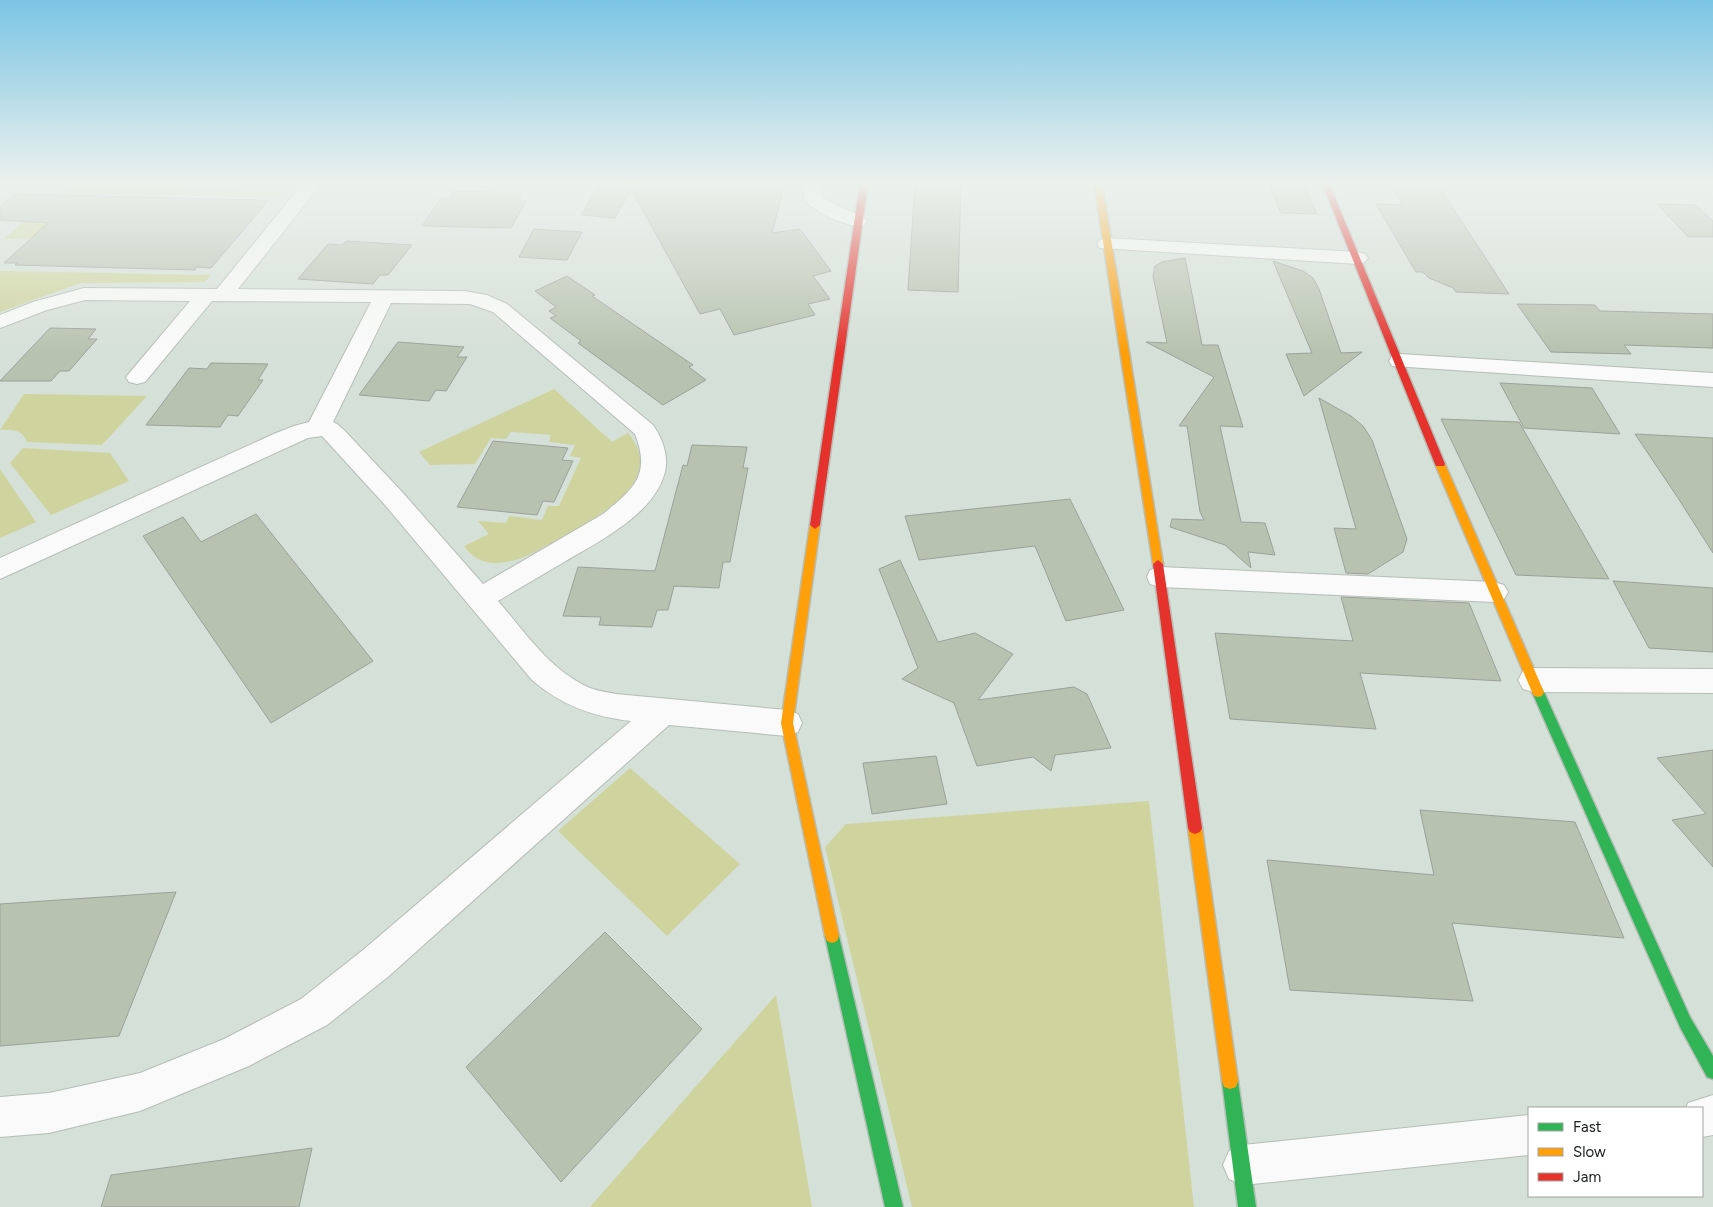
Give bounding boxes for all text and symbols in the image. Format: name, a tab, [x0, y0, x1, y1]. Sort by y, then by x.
legend	[1528, 1107, 1703, 1197]
text: Fast	[1573, 1118, 1602, 1136]
text: Slow	[1573, 1143, 1606, 1161]
text: Jam	[1573, 1168, 1601, 1186]

